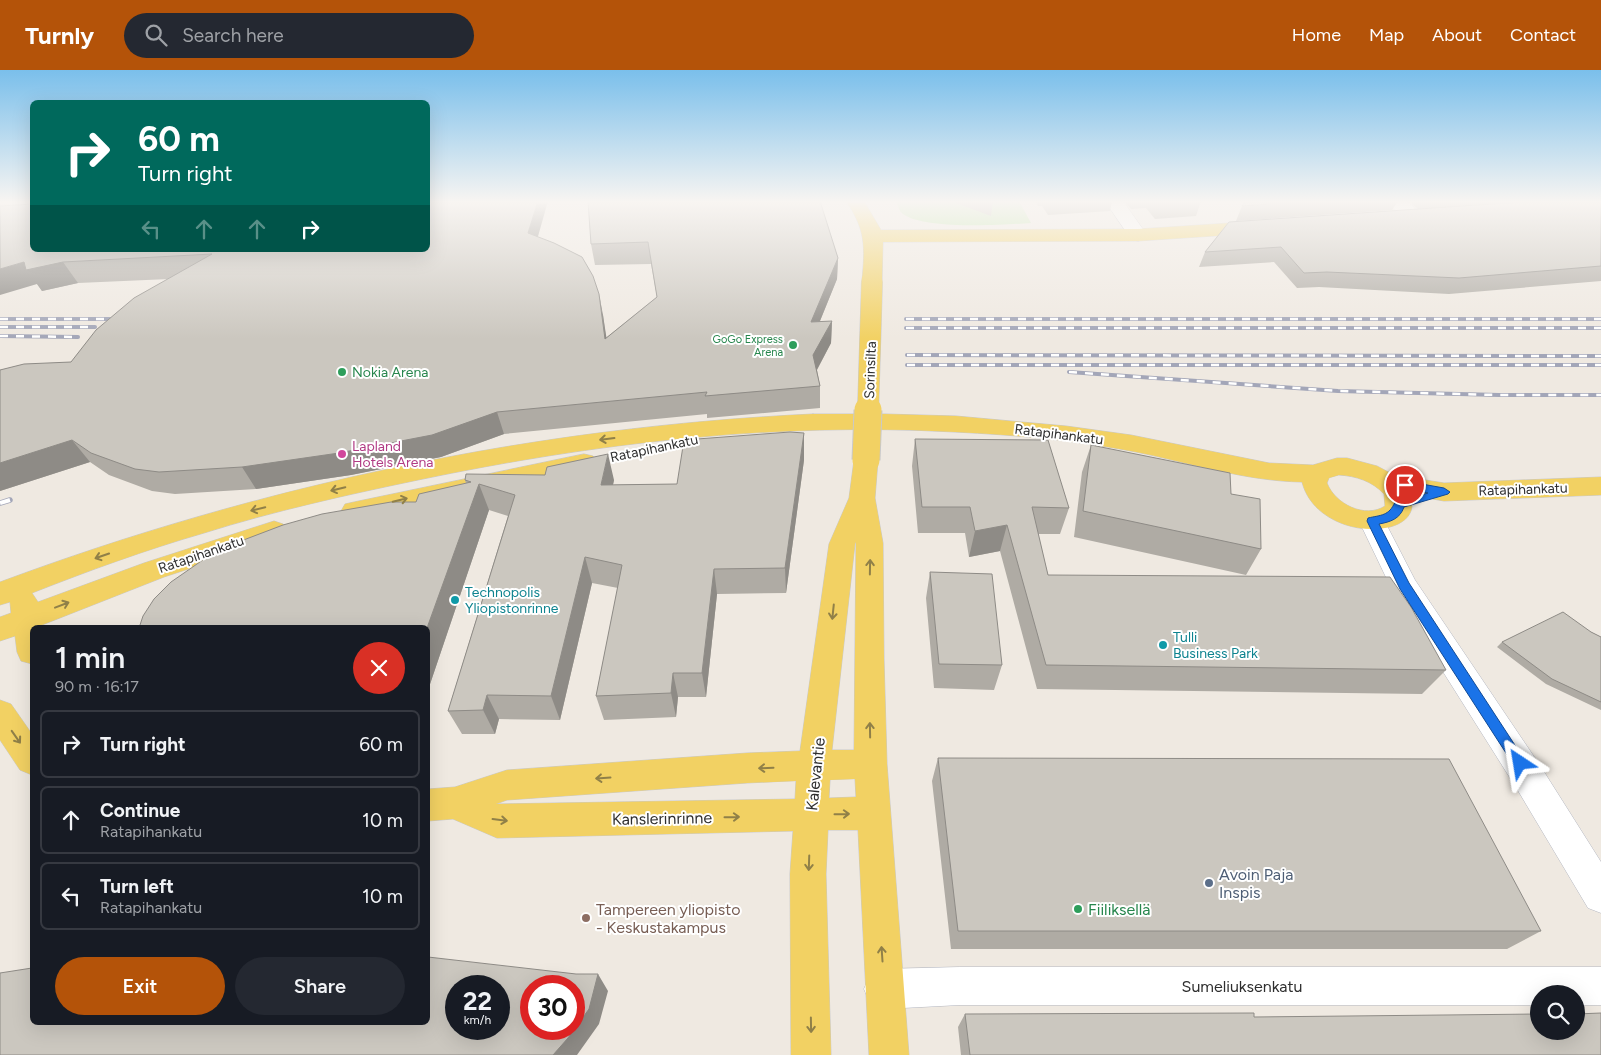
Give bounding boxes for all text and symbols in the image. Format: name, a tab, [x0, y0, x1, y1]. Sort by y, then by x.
search box	[124, 13, 474, 58]
text: Turnly	[25, 21, 94, 50]
icon: search	[142, 21, 170, 49]
text: Search here	[182, 24, 284, 47]
text: Home	[1292, 24, 1341, 46]
text: Map	[1369, 24, 1404, 46]
text: About	[1432, 24, 1482, 46]
text: Contact	[1510, 24, 1576, 46]
text: 60 m	[138, 118, 220, 160]
icon: right	[55, 120, 120, 185]
text: Turn right	[138, 160, 233, 187]
icon: left	[137, 215, 165, 243]
icon: ahead	[190, 215, 218, 243]
icon: ahead	[243, 215, 271, 243]
icon: right	[296, 215, 324, 243]
place label: GoGo Express Arena	[713, 333, 783, 359]
marker: GoGo Express Arena	[787, 339, 799, 351]
street label: Sorinsilta	[861, 341, 880, 399]
place label: Nokia Arena	[352, 364, 428, 381]
marker: Nokia Arena	[336, 366, 348, 378]
street label: Ratapihankatu	[1013, 421, 1104, 448]
street label: Ratapihankatu	[609, 431, 700, 466]
one-way arrow	[599, 434, 615, 444]
place label: Lapland Hotels Arena	[352, 438, 433, 471]
marker: Lapland Hotels Arena	[336, 448, 348, 460]
pin	[1384, 464, 1426, 506]
icon: arrive	[1391, 471, 1419, 499]
street label: Ratapihankatu	[1478, 479, 1568, 500]
one-way arrow	[330, 485, 346, 495]
one-way arrow	[392, 495, 408, 504]
one-way arrow	[250, 505, 266, 514]
street label: Ratapihankatu	[156, 532, 246, 577]
one-way arrow	[95, 552, 110, 561]
one-way arrow	[865, 559, 874, 575]
place label: Technopolis Yliopistonrinne	[465, 584, 559, 617]
marker: Technopolis Yliopistonrinne	[449, 594, 461, 606]
one-way arrow	[53, 600, 69, 609]
one-way arrow	[828, 603, 838, 619]
place label: Tulli Business Park	[1173, 629, 1258, 662]
text: 1 min	[55, 639, 125, 676]
marker: Tulli Business Park	[1157, 639, 1169, 651]
button: close	[353, 642, 405, 694]
text: 90 m · 16:17	[55, 677, 139, 696]
one-way arrow	[865, 722, 875, 738]
one-way arrow	[11, 730, 21, 744]
icon: right	[57, 730, 85, 758]
text: Turn right	[100, 733, 186, 756]
text: 60 m	[359, 733, 403, 756]
street label: Kalevantie	[802, 736, 829, 812]
position arrow	[1493, 736, 1545, 788]
one-way arrow	[758, 763, 774, 772]
one-way arrow	[596, 774, 612, 783]
text: Continue	[100, 799, 180, 822]
icon: ahead	[57, 806, 85, 834]
street label: Kanslerinrinne	[612, 808, 713, 829]
text: 10 m	[362, 809, 403, 832]
one-way arrow	[834, 809, 850, 819]
one-way arrow	[724, 812, 740, 822]
one-way arrow	[491, 815, 507, 825]
text: Ratapihankatu	[100, 822, 202, 841]
one-way arrow	[804, 855, 813, 871]
place label: Avoin Paja Inspis	[1219, 865, 1293, 902]
text: Turn left	[100, 875, 174, 898]
marker: Avoin Paja Inspis	[1203, 877, 1215, 889]
icon: left	[57, 882, 85, 910]
text: 10 m	[362, 885, 403, 908]
text: Ratapihankatu	[100, 898, 202, 917]
place label: Tampereen yliopisto - Keskustakampus	[596, 900, 740, 937]
place label: Fiiliksellä	[1088, 900, 1150, 919]
marker: Fiiliksellä	[1072, 903, 1084, 915]
marker: Tampereen yliopisto - Keskustakampus	[580, 912, 592, 924]
one-way arrow	[877, 946, 886, 962]
button: Exit	[55, 957, 225, 1015]
button: Share	[235, 957, 405, 1015]
speed limit sign: 30	[520, 975, 585, 1040]
street label: Sumeliuksenkatu	[1182, 977, 1302, 996]
map controls	[1530, 985, 1585, 1040]
button: search	[1530, 985, 1585, 1040]
text: 22	[463, 986, 492, 1016]
text: km/h	[464, 1013, 491, 1027]
one-way arrow	[806, 1017, 816, 1033]

